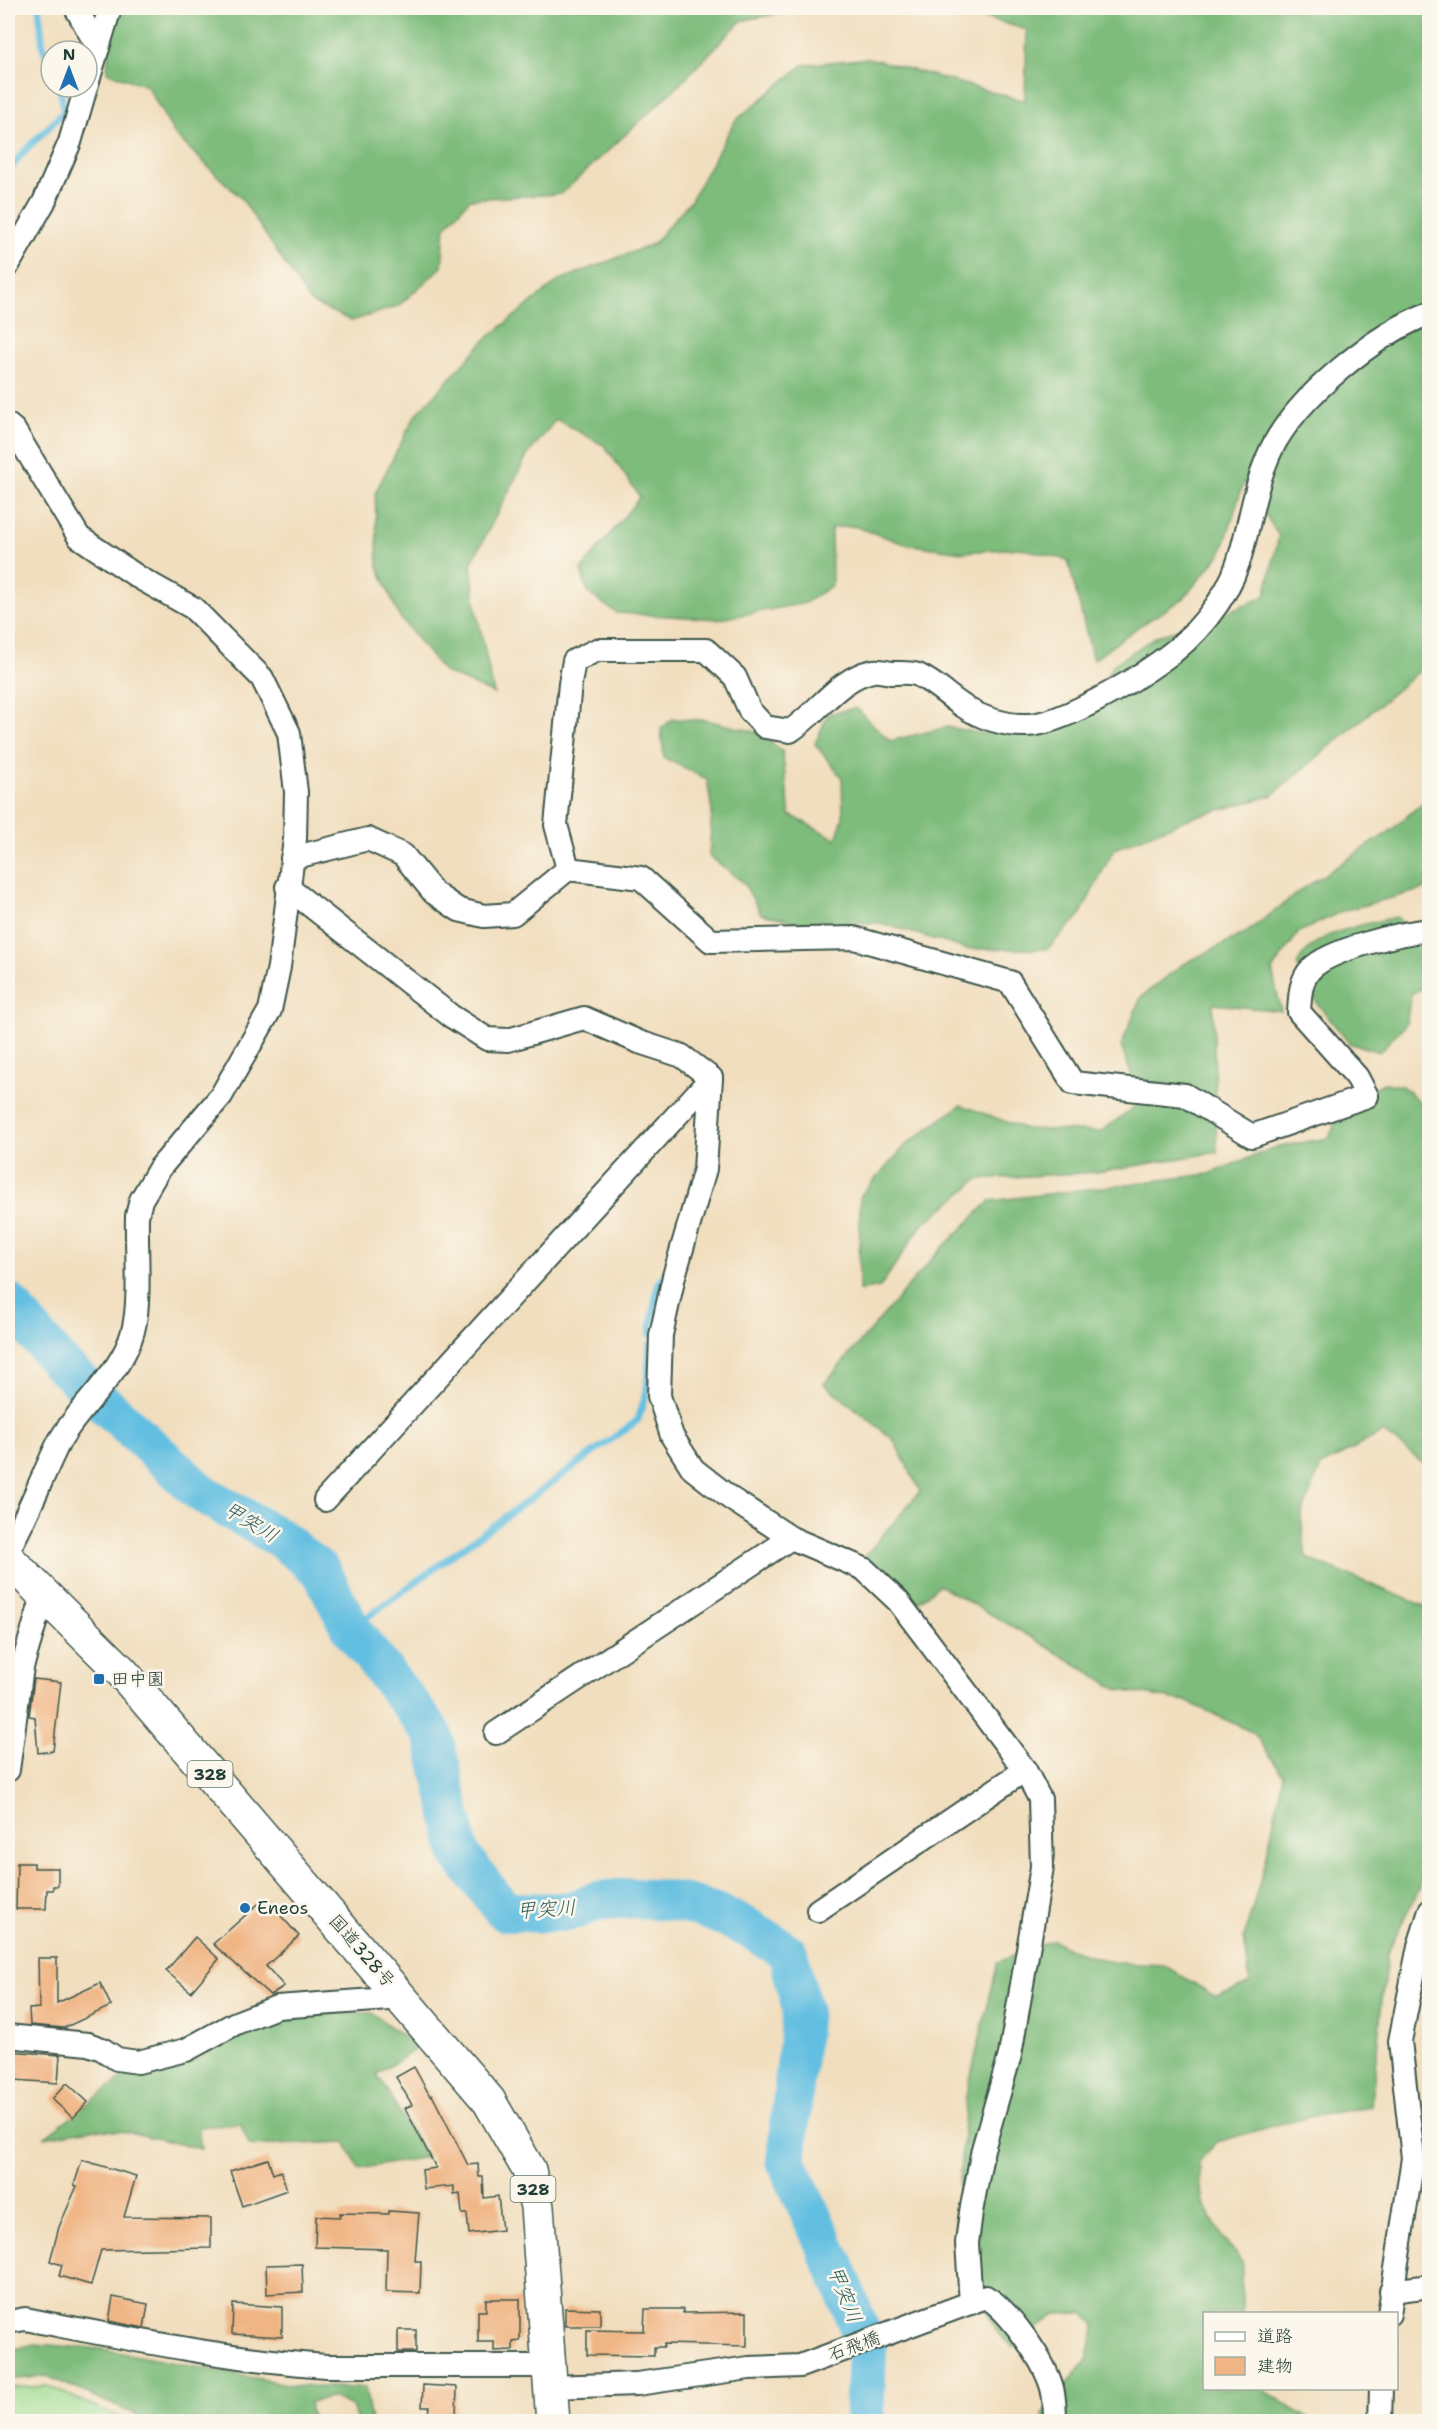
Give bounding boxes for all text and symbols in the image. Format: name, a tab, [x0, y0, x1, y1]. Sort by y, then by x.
north arrow	[39, 39, 99, 99]
text: N	[63, 44, 75, 65]
water label: 甲突川	[219, 1495, 283, 1549]
place label: 田中園	[111, 1667, 165, 1691]
marker: 田中園	[92, 1672, 106, 1686]
road number: 328	[188, 1761, 232, 1787]
water label: 甲突川	[515, 1894, 577, 1924]
place label: Eneos	[257, 1896, 308, 1920]
marker: Eneos	[238, 1901, 252, 1915]
street label: 国道328号	[323, 1909, 401, 1993]
road number: 328	[510, 2176, 556, 2202]
water label: 甲突川	[822, 2261, 868, 2327]
legend	[1203, 2312, 1398, 2390]
text: 道路	[1257, 2324, 1293, 2348]
street label: 石飛橋	[825, 2325, 883, 2367]
text: 建物	[1257, 2354, 1293, 2378]

